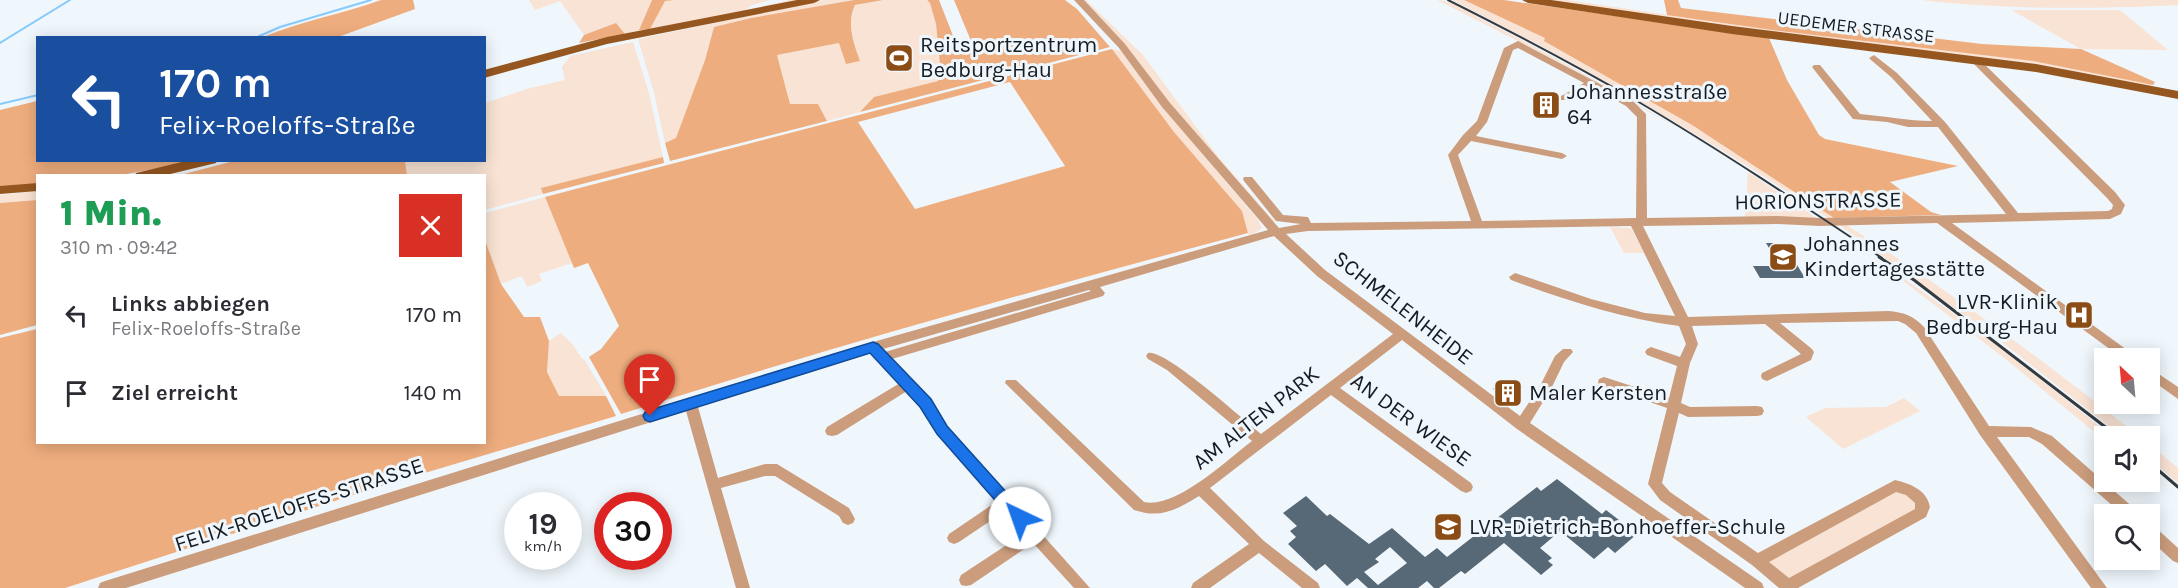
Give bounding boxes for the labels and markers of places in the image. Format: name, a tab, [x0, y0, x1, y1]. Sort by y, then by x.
place label: Reitsportzentrum Bedburg-Hau	[920, 32, 1097, 83]
sports icon: Reitsportzentrum Bedburg-Hau	[883, 42, 915, 74]
place label: Johannesstraße 64	[1567, 79, 1727, 130]
building icon: Johannesstraße 64	[1530, 89, 1562, 121]
place label: Johannes Kindertagesstätte	[1804, 231, 1985, 282]
school or university icon: Johannes Kindertagesstätte	[1767, 241, 1799, 273]
place label: LVR-Klinik Bedburg-Hau	[1926, 289, 2058, 340]
hospital icon: LVR-Klinik Bedburg-Hau	[2063, 299, 2095, 331]
pin	[624, 354, 675, 416]
building icon: Maler Kersten	[1492, 377, 1524, 409]
place label: Maler Kersten	[1529, 380, 1667, 406]
school or university icon: LVR-Dietrich-Bonhoeffer-Schule	[1432, 511, 1464, 543]
place label: LVR-Dietrich-Bonhoeffer-Schule	[1469, 514, 1786, 540]

